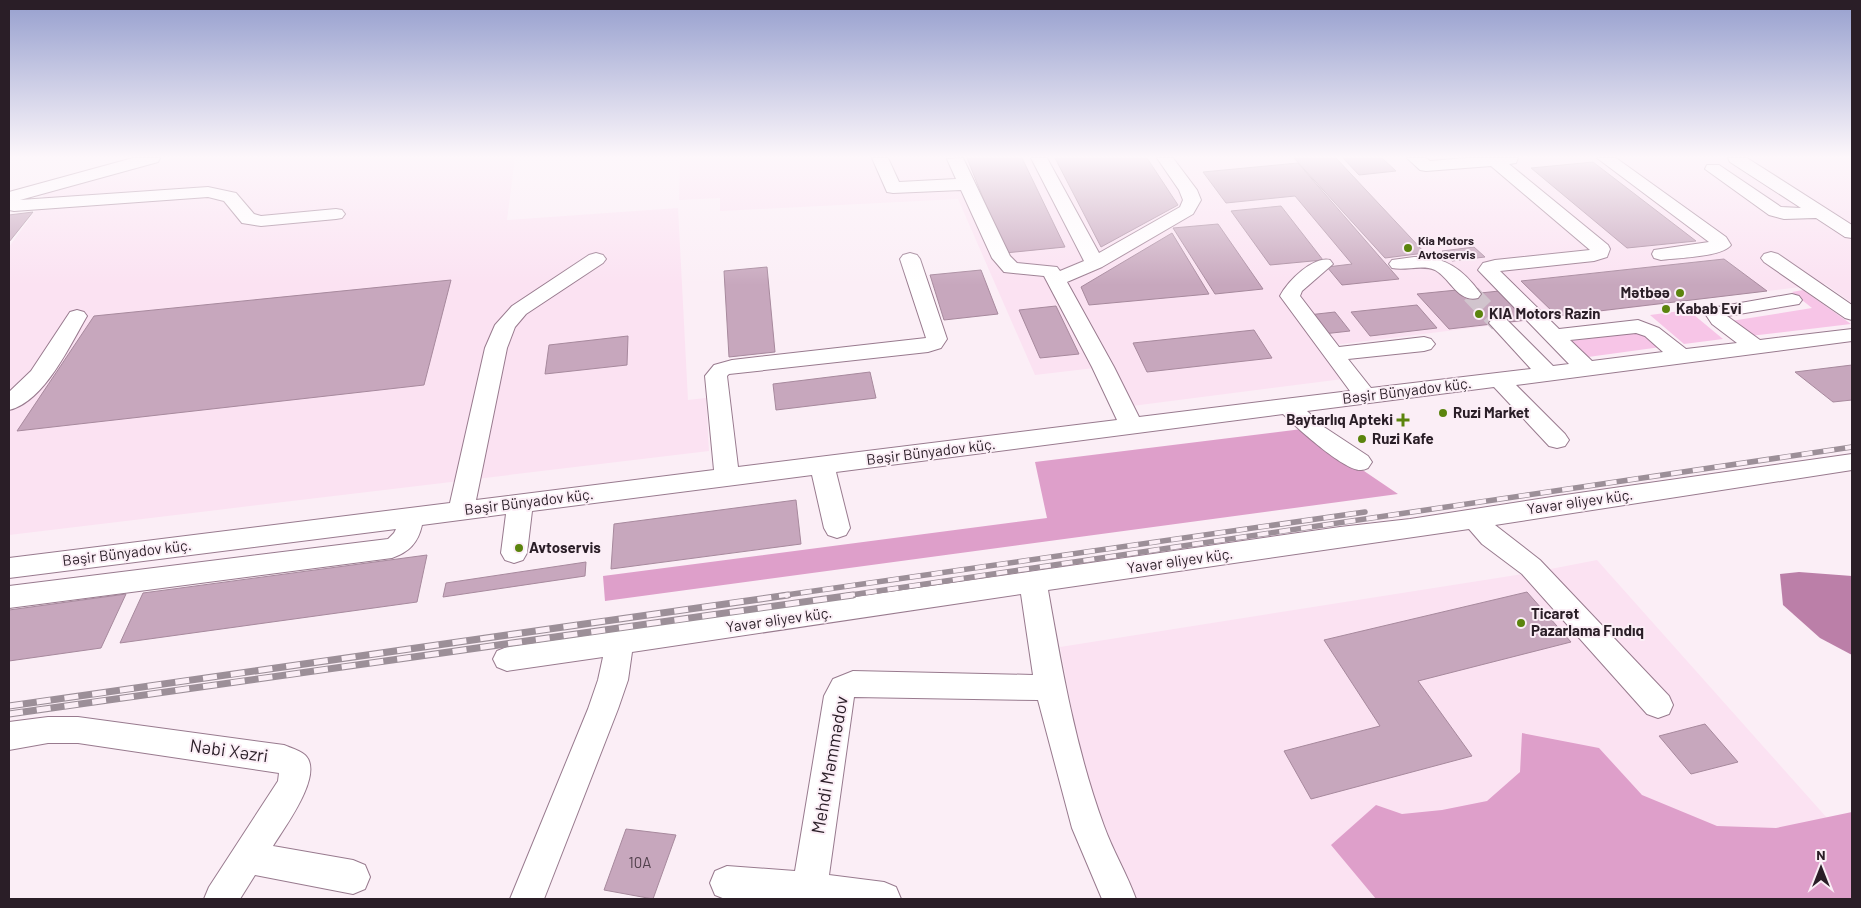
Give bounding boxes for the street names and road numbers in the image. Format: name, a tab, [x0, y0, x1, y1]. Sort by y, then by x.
street label: Bəşir Bünyadov küç.	[1341, 373, 1472, 407]
street label: Bəşir Bünyadov küç.	[865, 434, 996, 468]
street label: Bəşir Bünyadov küç.	[463, 484, 594, 518]
street label: Yavər Əliyev küç.	[1526, 485, 1634, 517]
street label: Bəşir Bünyadov küç.	[61, 535, 192, 569]
street label: Yavər Əliyev küç.	[1126, 544, 1234, 576]
street label: Yavər Əliyev küç.	[725, 603, 833, 635]
street label: Mehdi Məmmədov	[806, 694, 852, 836]
street label: Nəbi Xəzri	[188, 734, 270, 766]

